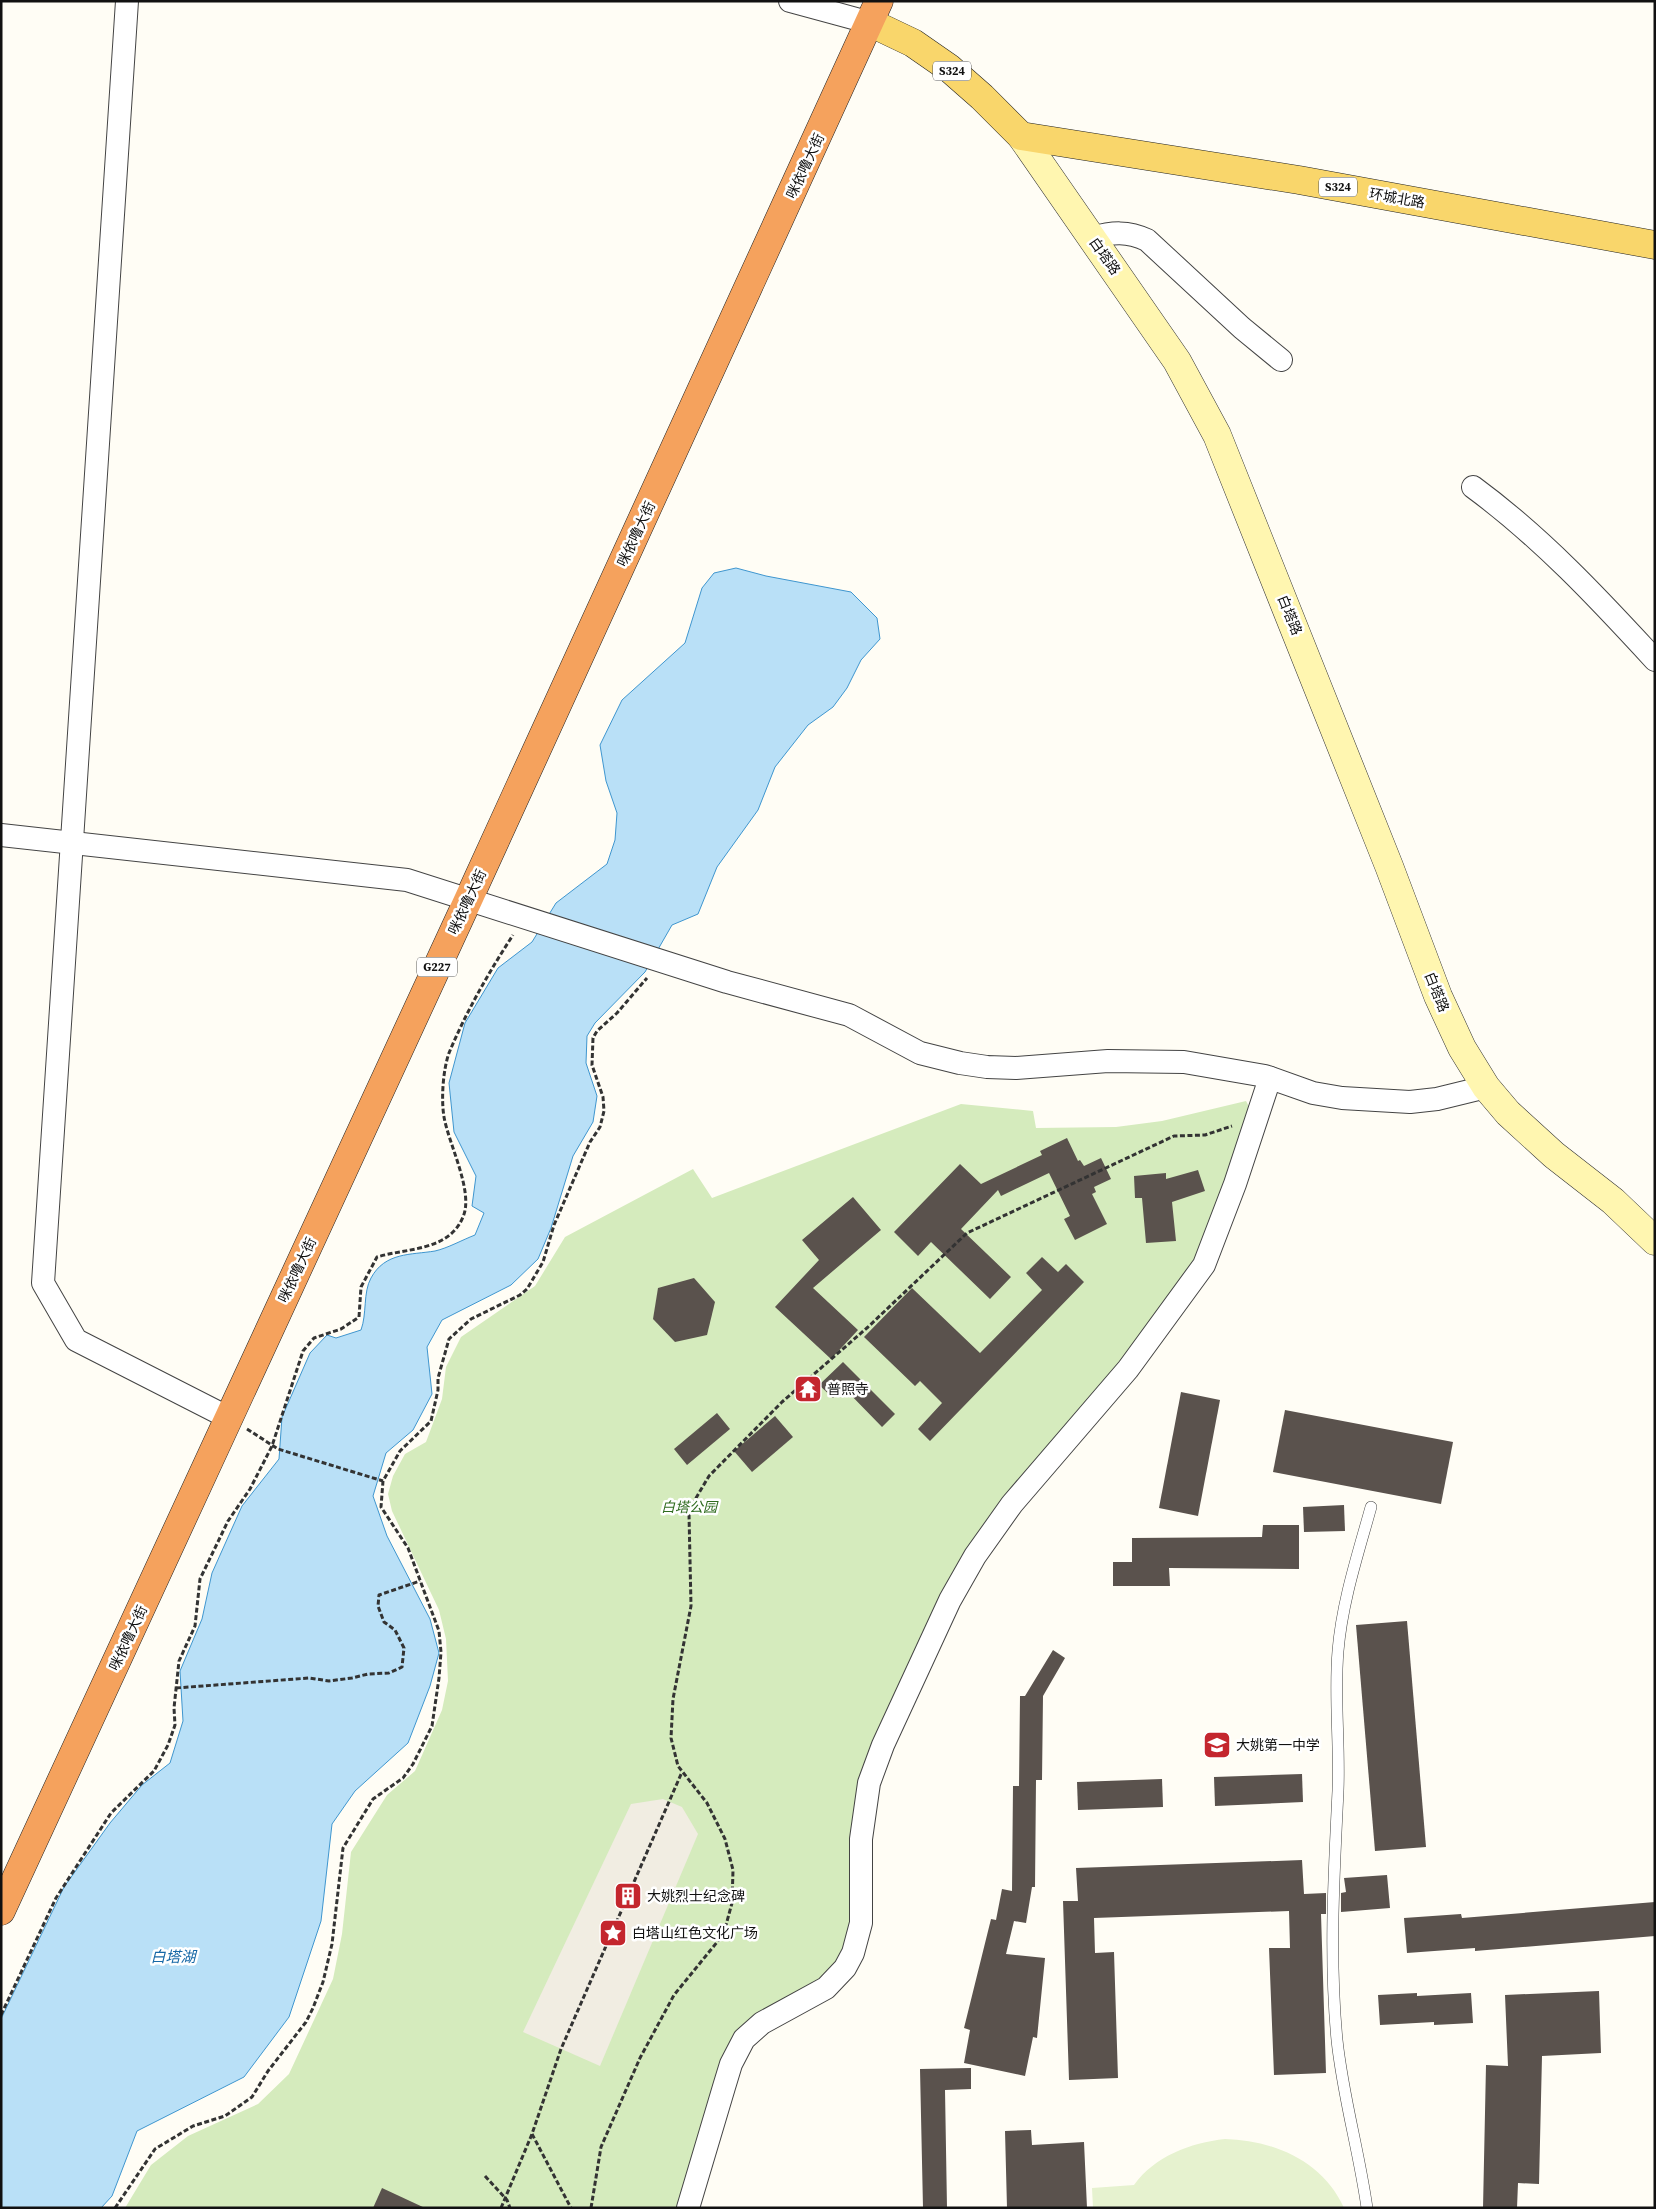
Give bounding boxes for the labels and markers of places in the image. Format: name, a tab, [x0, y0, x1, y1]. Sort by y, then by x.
temple icon: 普照寺	[793, 1374, 823, 1404]
place label: 普照寺	[827, 1379, 869, 1399]
school or university icon: 大姚第一中学	[1202, 1730, 1232, 1760]
place label: 大姚第一中学	[1236, 1735, 1320, 1755]
building icon: 大姚烈士纪念碑	[613, 1881, 643, 1911]
place label: 大姚烈士纪念碑	[647, 1886, 745, 1906]
place icon: 白塔山红色文化广场	[598, 1918, 628, 1948]
place label: 白塔山红色文化广场	[632, 1923, 758, 1943]

